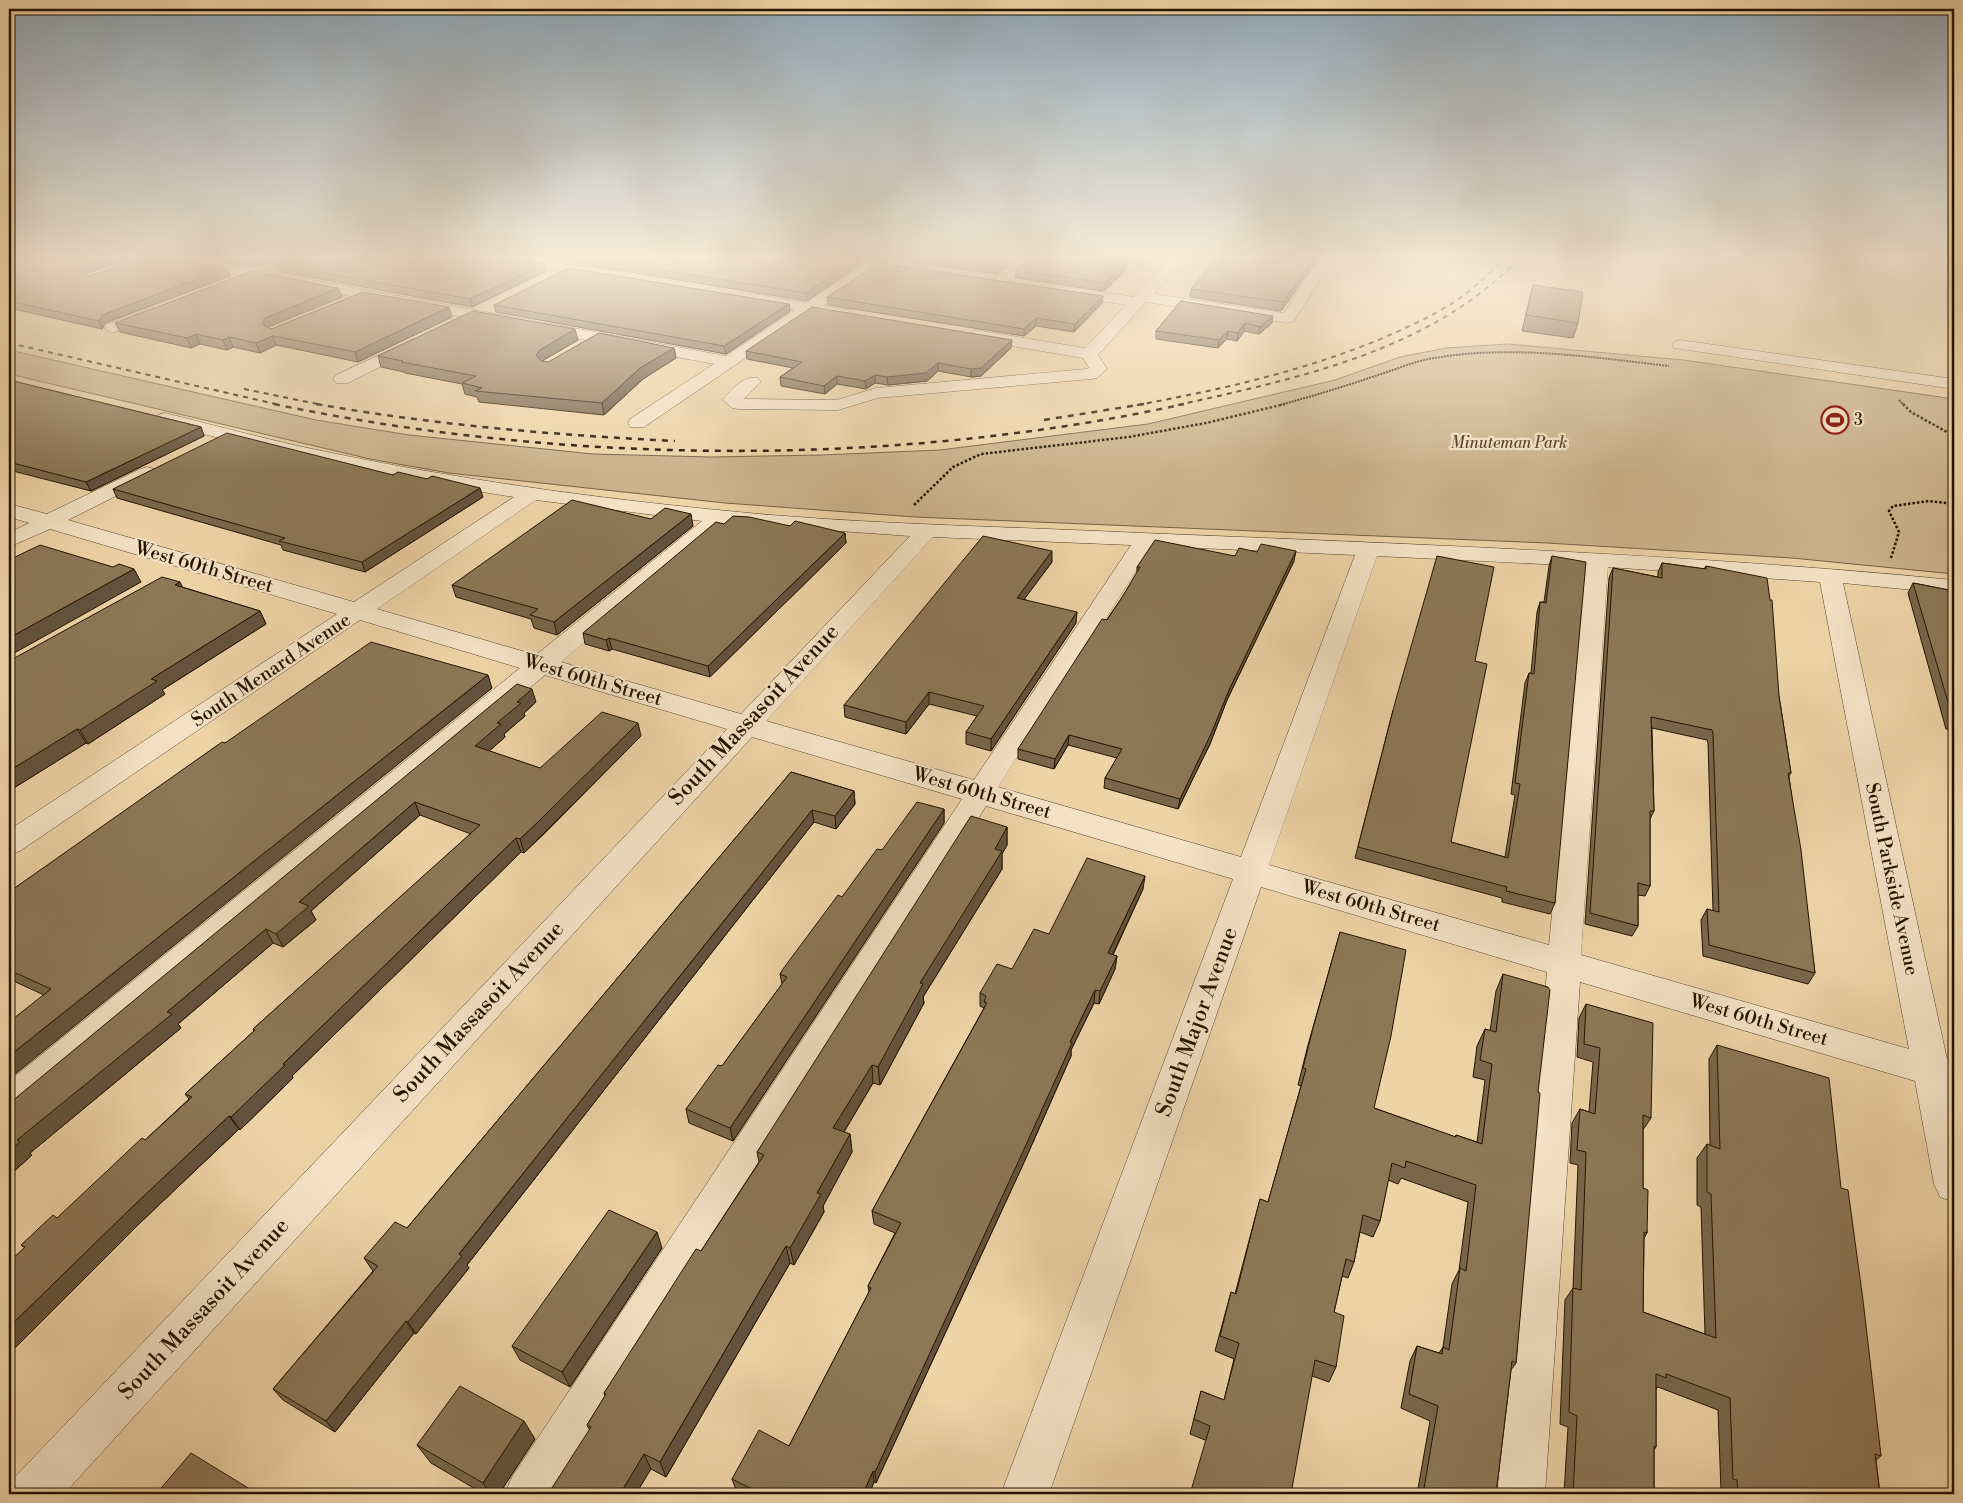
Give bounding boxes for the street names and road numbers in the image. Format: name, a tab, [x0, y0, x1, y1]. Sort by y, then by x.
street label: West 60th Street	[131, 536, 276, 598]
street label: South Menard Avenue	[187, 608, 355, 732]
street label: South Massasoit Avenue	[663, 619, 845, 811]
street label: West 60th Street	[520, 649, 665, 711]
street label: West 60th Street	[909, 762, 1054, 824]
street label: South Parkside Avenue	[1860, 780, 1924, 978]
street label: West 60th Street	[1298, 875, 1443, 937]
street label: South Massasoit Avenue	[388, 916, 570, 1108]
street label: South Major Avenue	[1150, 924, 1244, 1120]
street label: West 60th Street	[1686, 989, 1831, 1051]
street label: South Massasoit Avenue	[113, 1213, 295, 1405]

